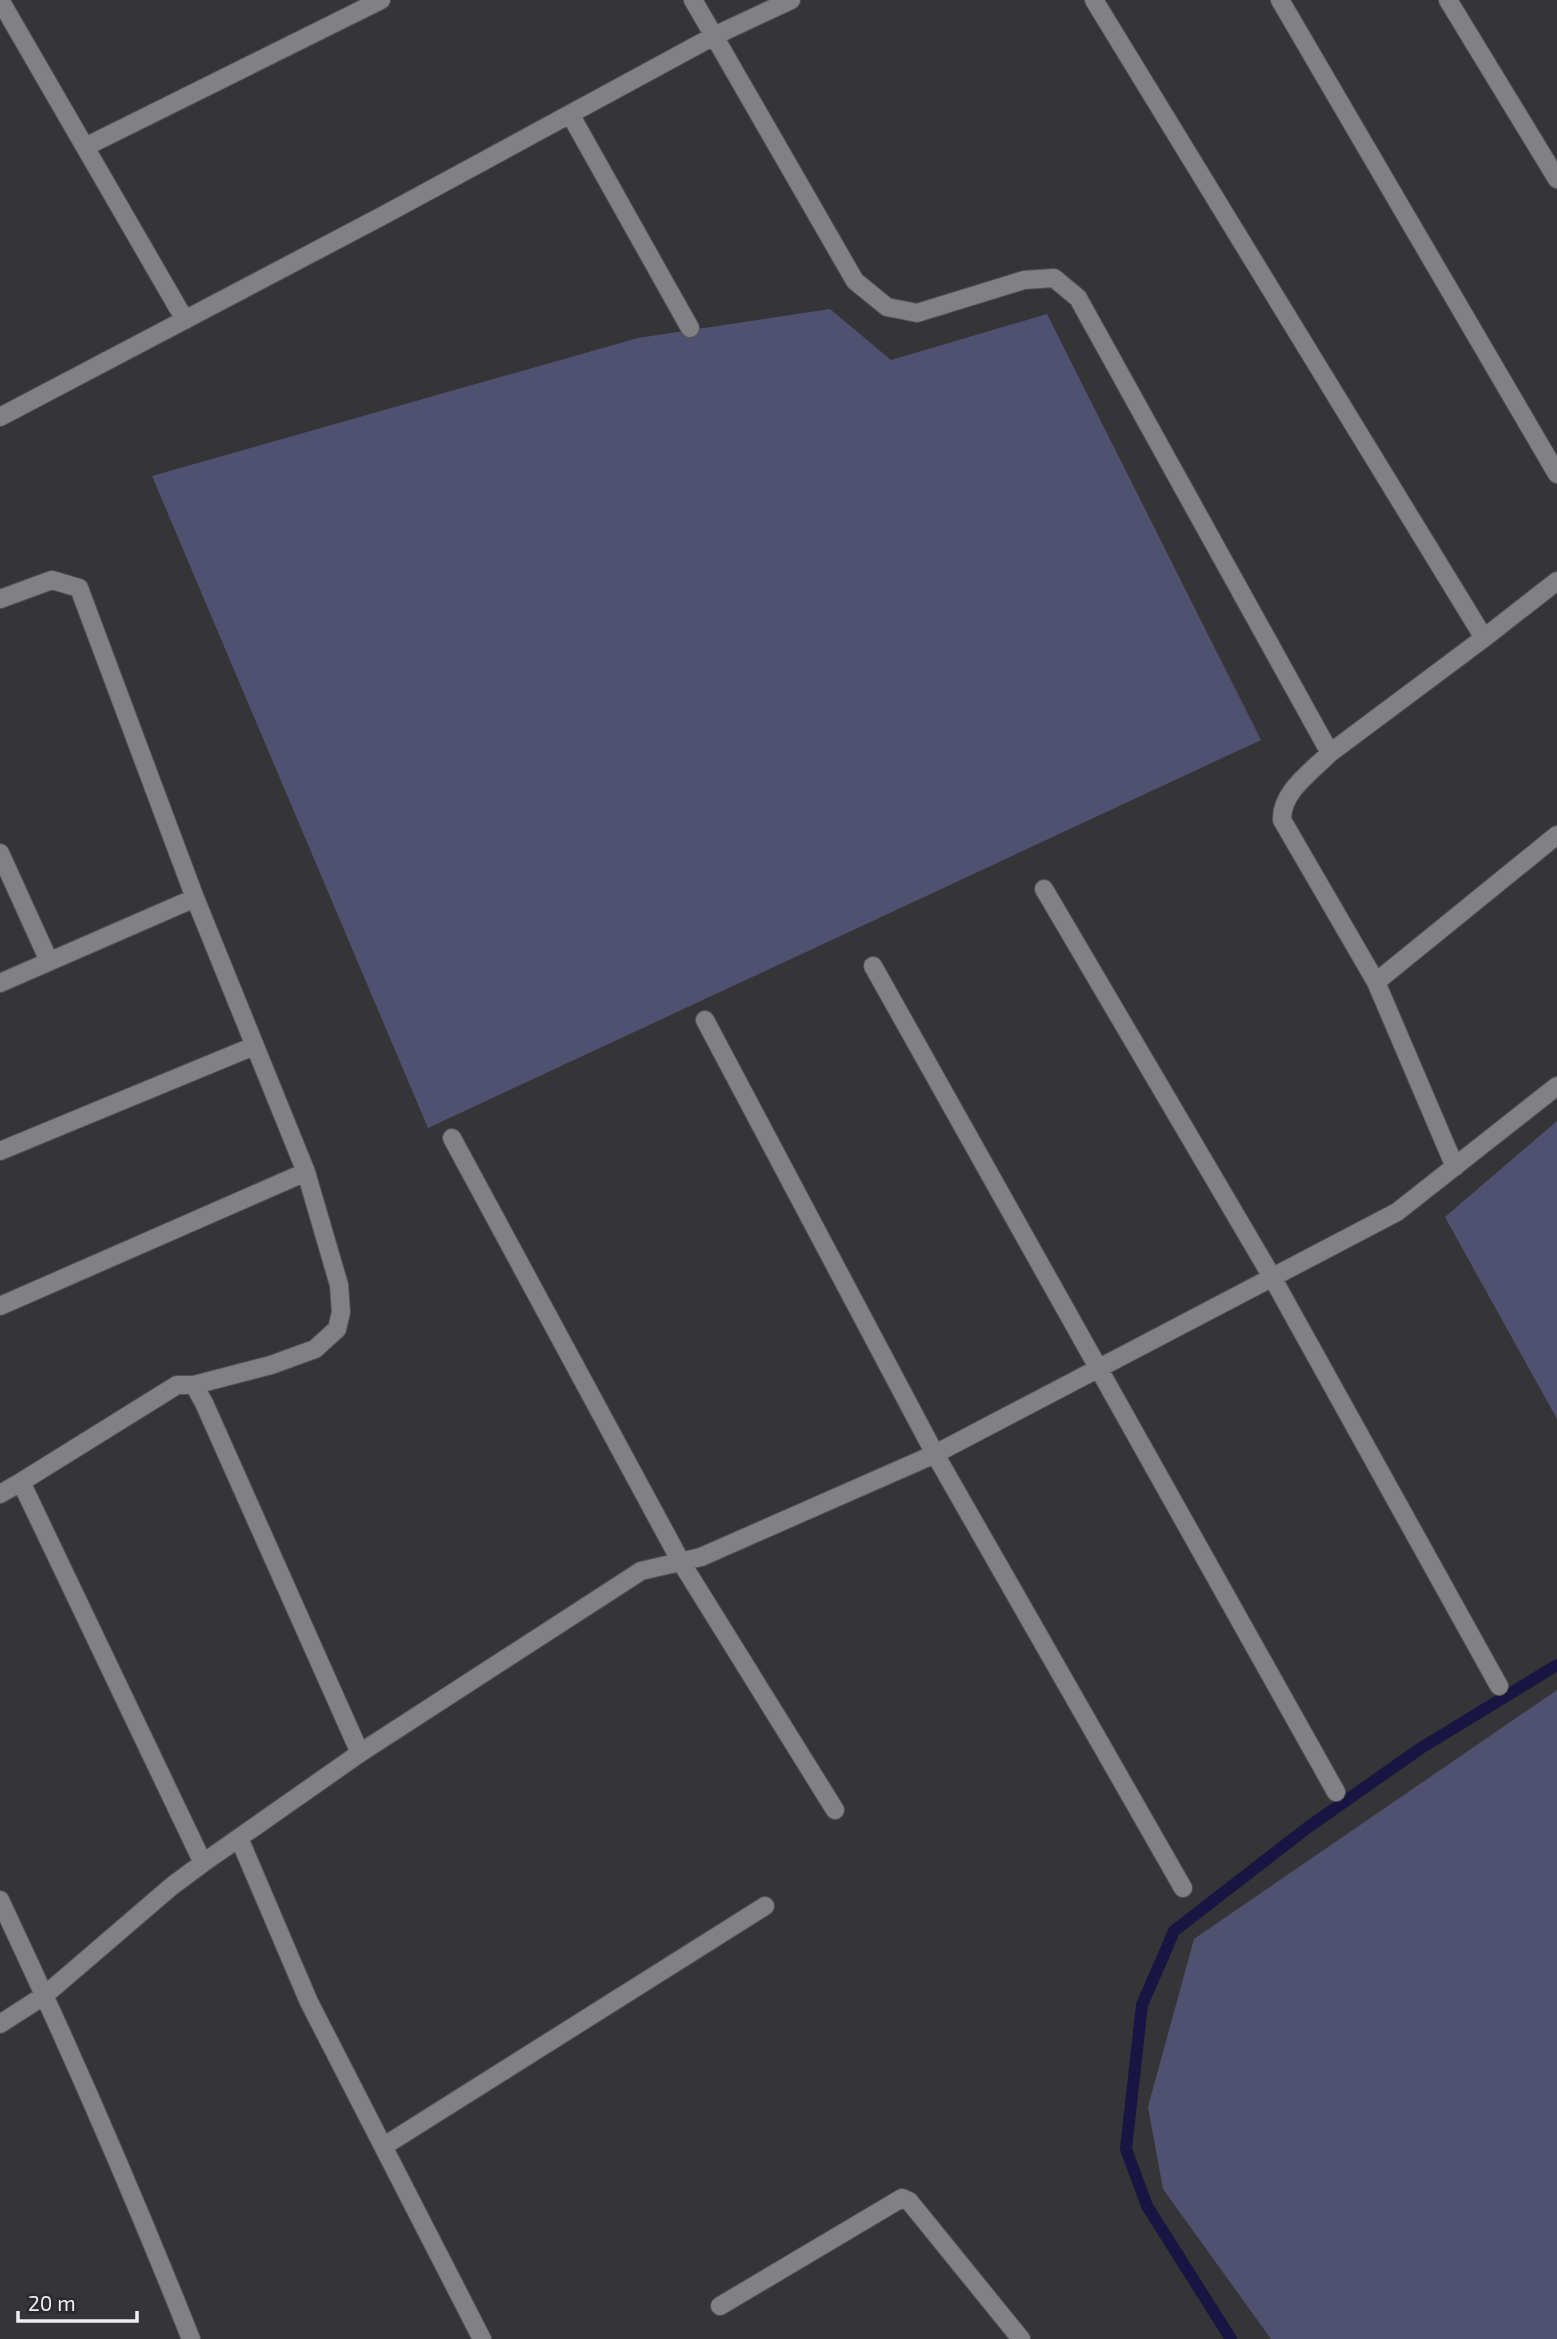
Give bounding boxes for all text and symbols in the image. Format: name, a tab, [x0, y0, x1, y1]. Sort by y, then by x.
scale bar	[18, 2280, 136, 2324]
text: 20 m	[28, 2290, 76, 2315]

